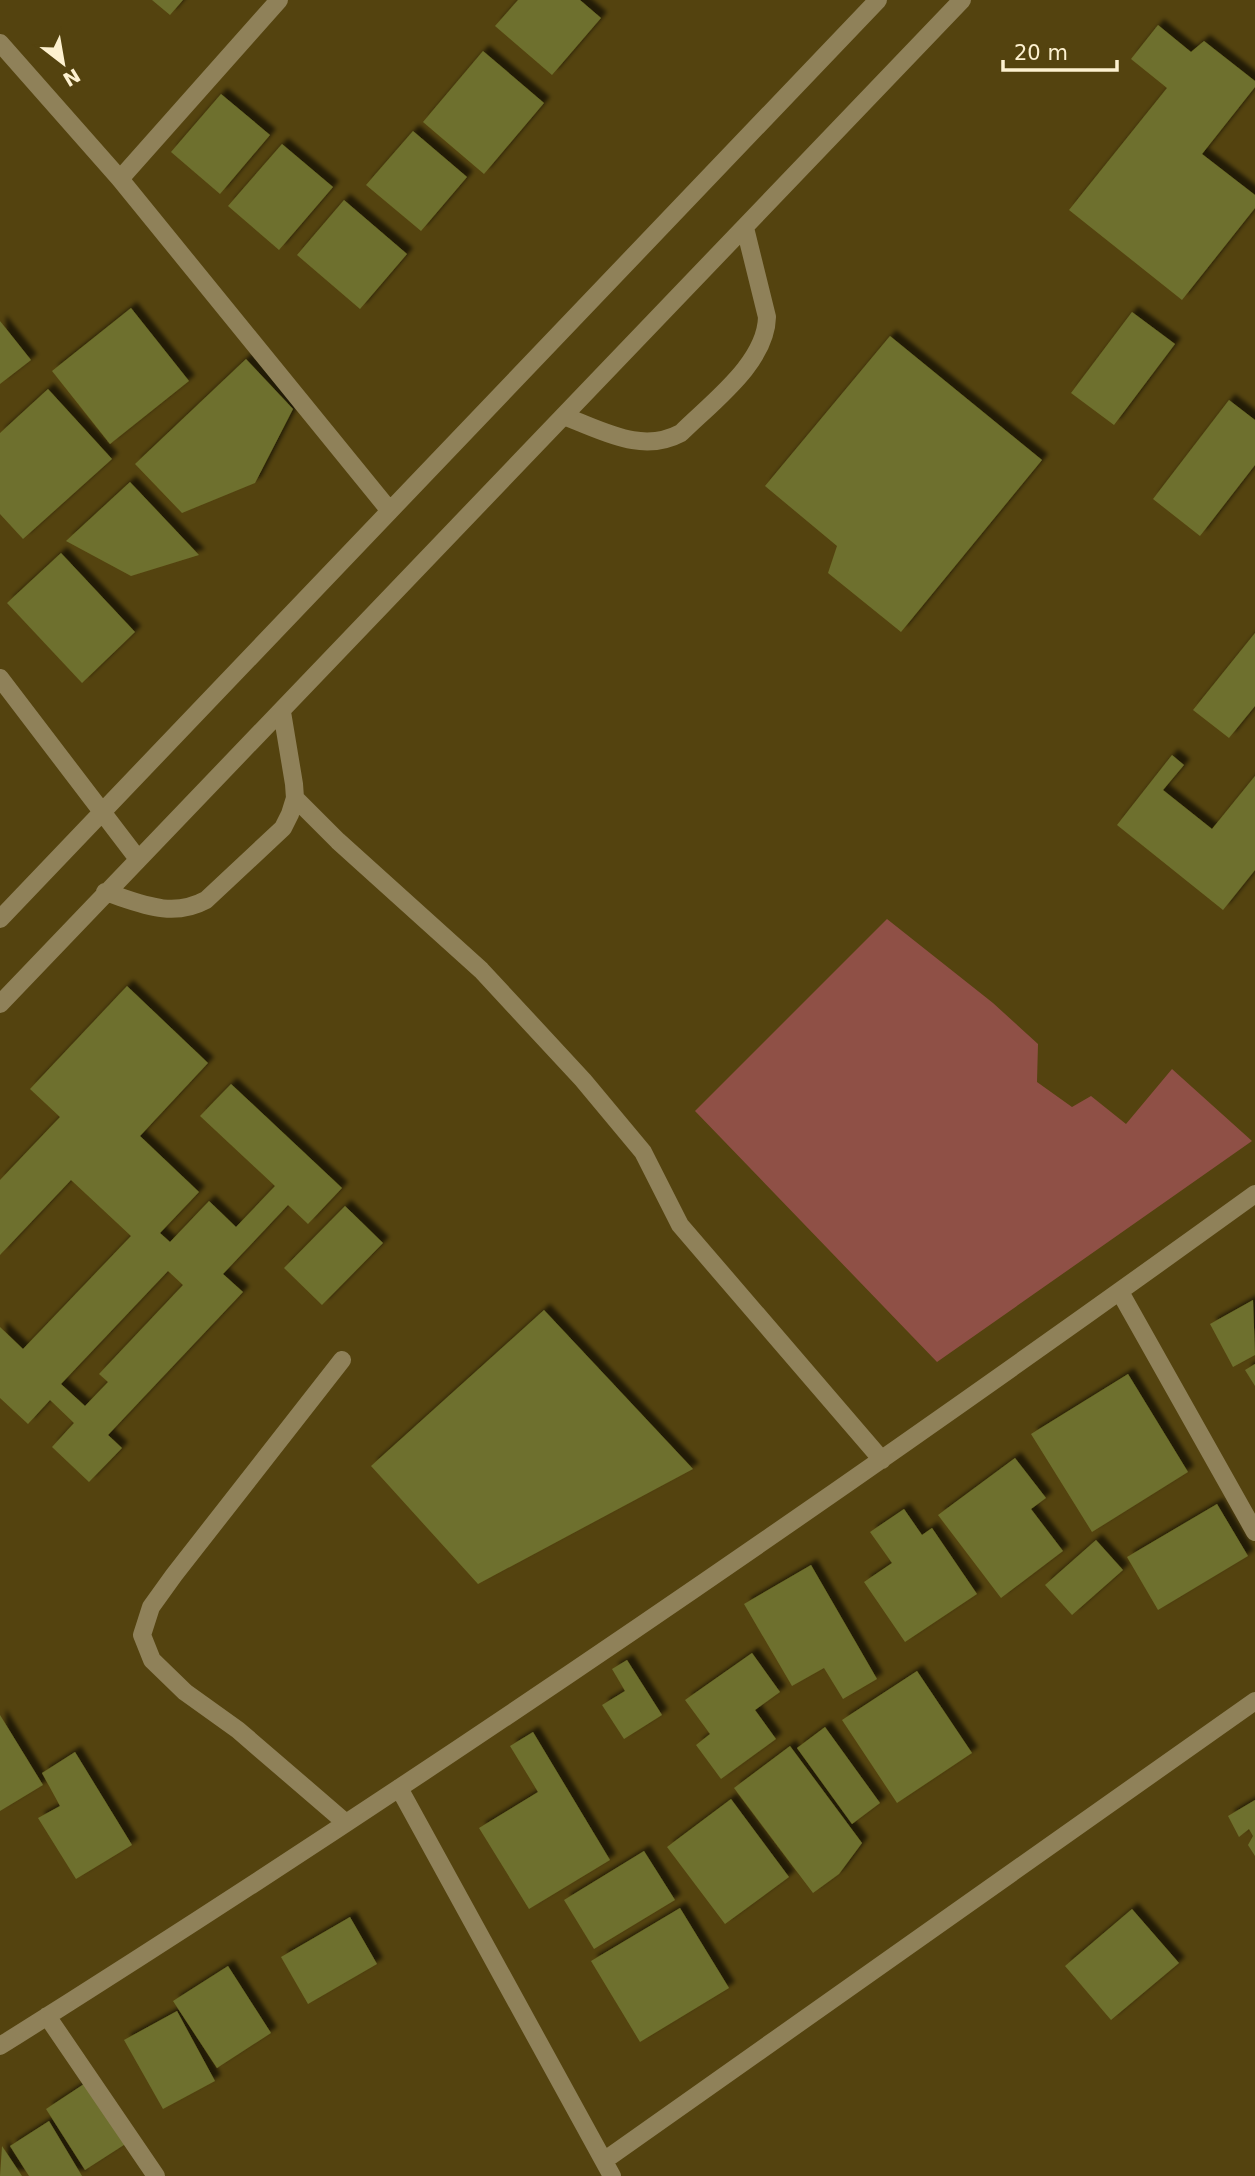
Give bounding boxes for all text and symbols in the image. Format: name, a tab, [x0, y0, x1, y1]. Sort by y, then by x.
north arrow	[28, 28, 98, 98]
scale bar	[1003, 28, 1117, 72]
text: 20 m	[1014, 41, 1068, 65]
text: N	[59, 64, 84, 91]

